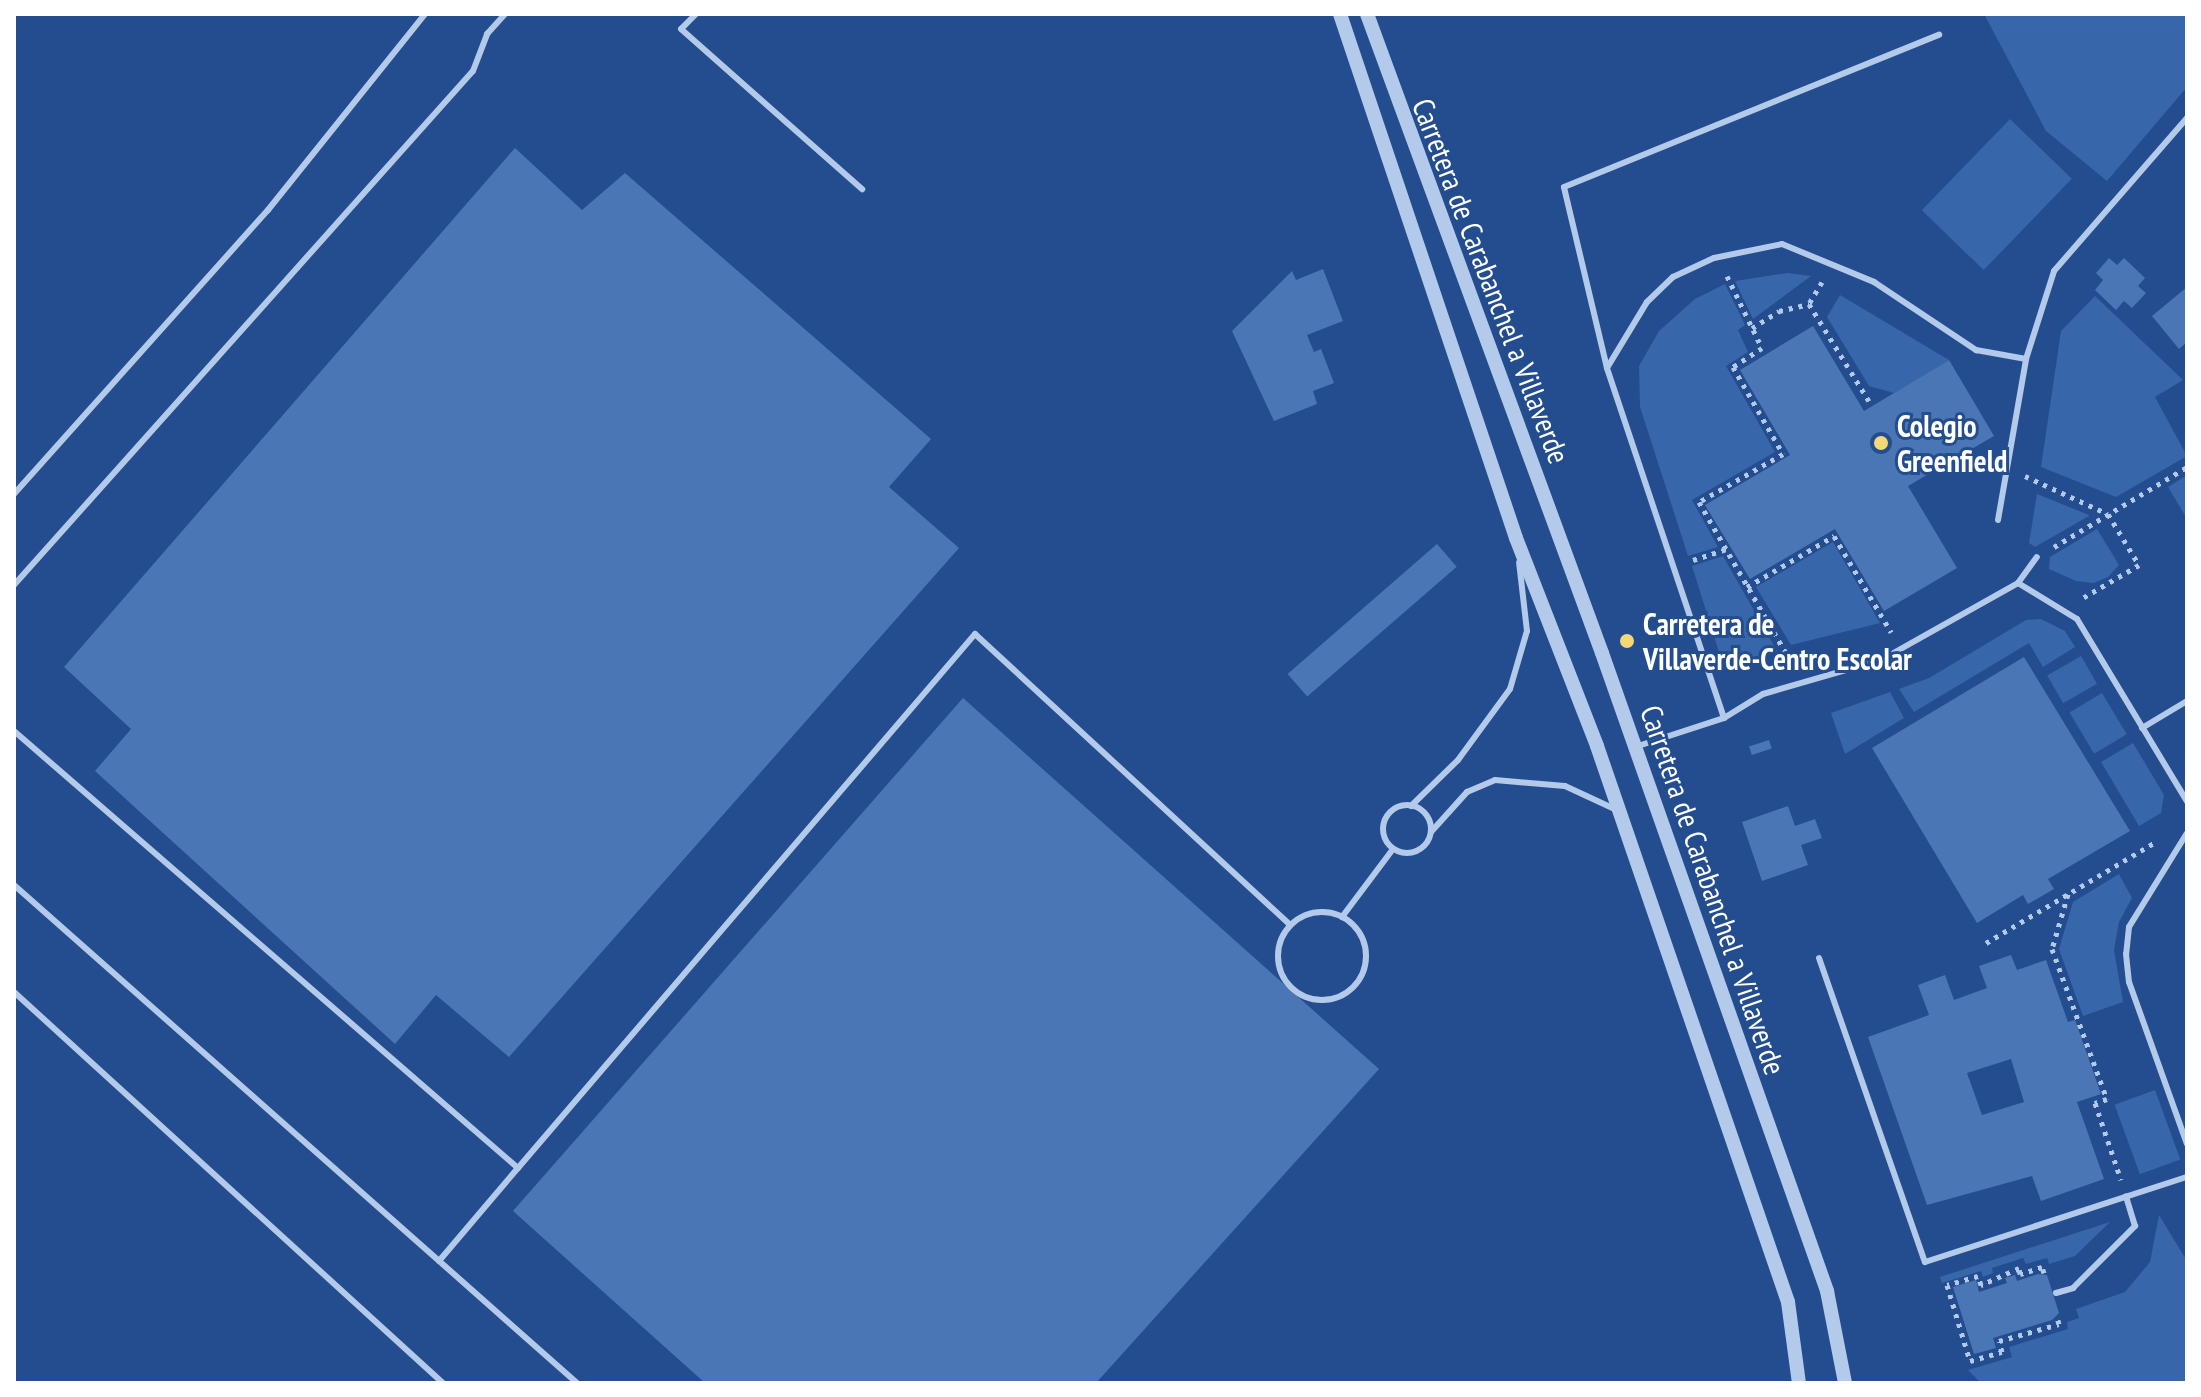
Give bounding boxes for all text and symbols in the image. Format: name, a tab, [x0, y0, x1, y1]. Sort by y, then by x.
street label: Carretera de Carabanchel a Villaverde	[1405, 93, 1577, 469]
place label: Colegio Greenfield	[1897, 408, 2007, 478]
marker: Colegio Greenfield	[1872, 434, 1890, 452]
place label: Carretera de Villaverde-Centro Escolar	[1643, 606, 1912, 676]
marker: Carretera de Villaverde-Centro Escolar	[1618, 632, 1636, 650]
street label: Carretera de Carabanchel a Villaverde	[1633, 700, 1793, 1080]

